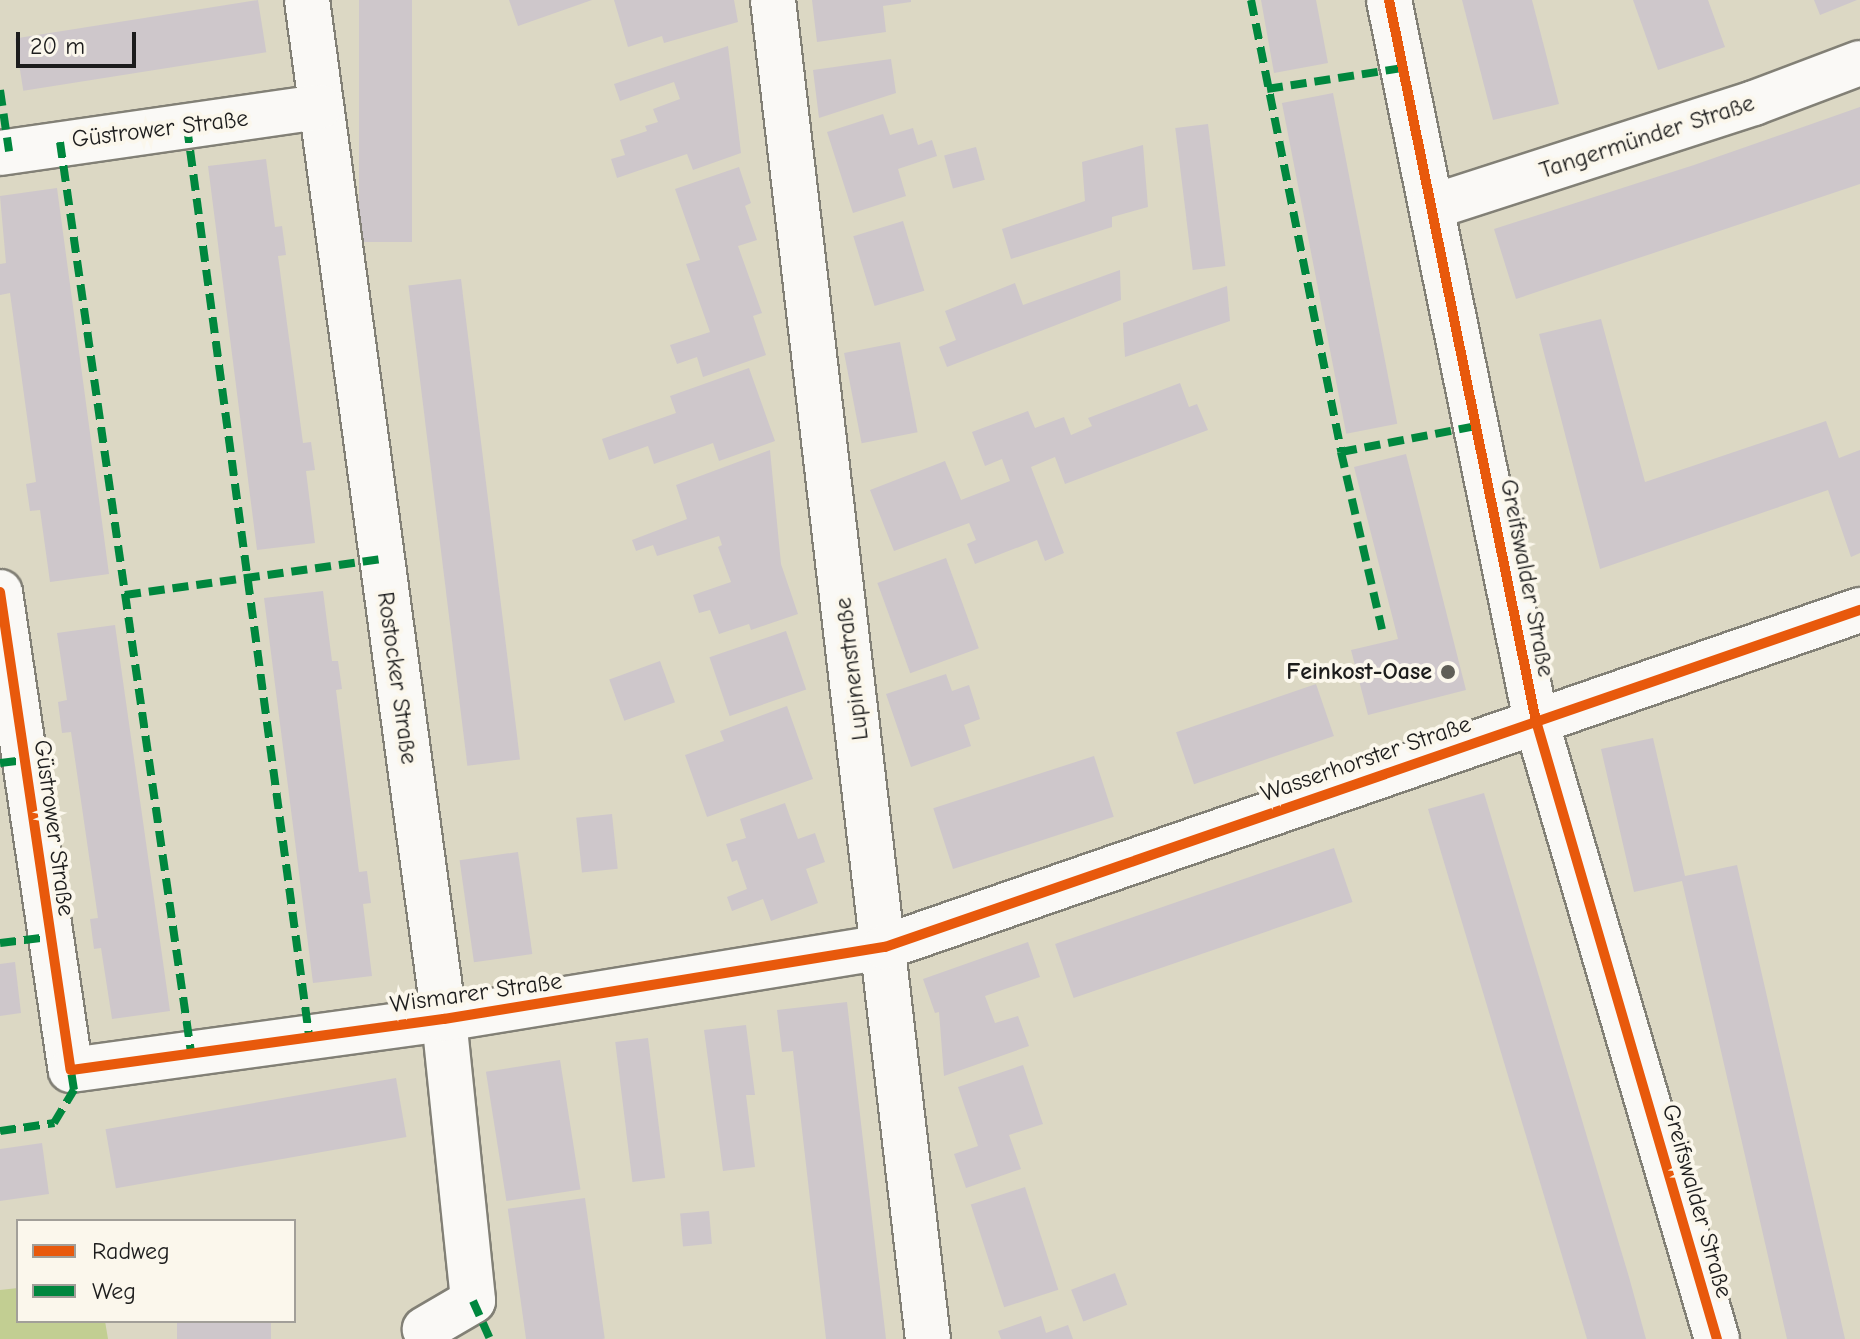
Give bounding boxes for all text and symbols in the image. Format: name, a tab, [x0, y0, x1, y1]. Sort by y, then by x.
scale bar	[20, 16, 140, 66]
text: 20 m	[30, 32, 85, 60]
street label: Tangermünder Straße	[1536, 89, 1758, 185]
street label: Güstrower Straße	[70, 104, 250, 154]
street label: Greifswalder Straße	[1494, 477, 1560, 679]
street label: Rostocker Straße	[371, 590, 423, 766]
street label: Lupinenstraße	[829, 596, 875, 742]
place label: Feinkost-Oase	[1286, 658, 1432, 686]
marker: Feinkost-Oase	[1439, 663, 1457, 681]
street label: Wasserhorster Straße	[1257, 710, 1475, 808]
street label: Güstrower Straße	[27, 738, 81, 918]
street label: Wismarer Straße	[388, 967, 564, 1019]
street label: Greifswalder Straße	[1656, 1101, 1738, 1301]
legend	[16, 1219, 296, 1323]
text: Radweg	[92, 1237, 170, 1265]
text: Weg	[92, 1277, 136, 1305]

